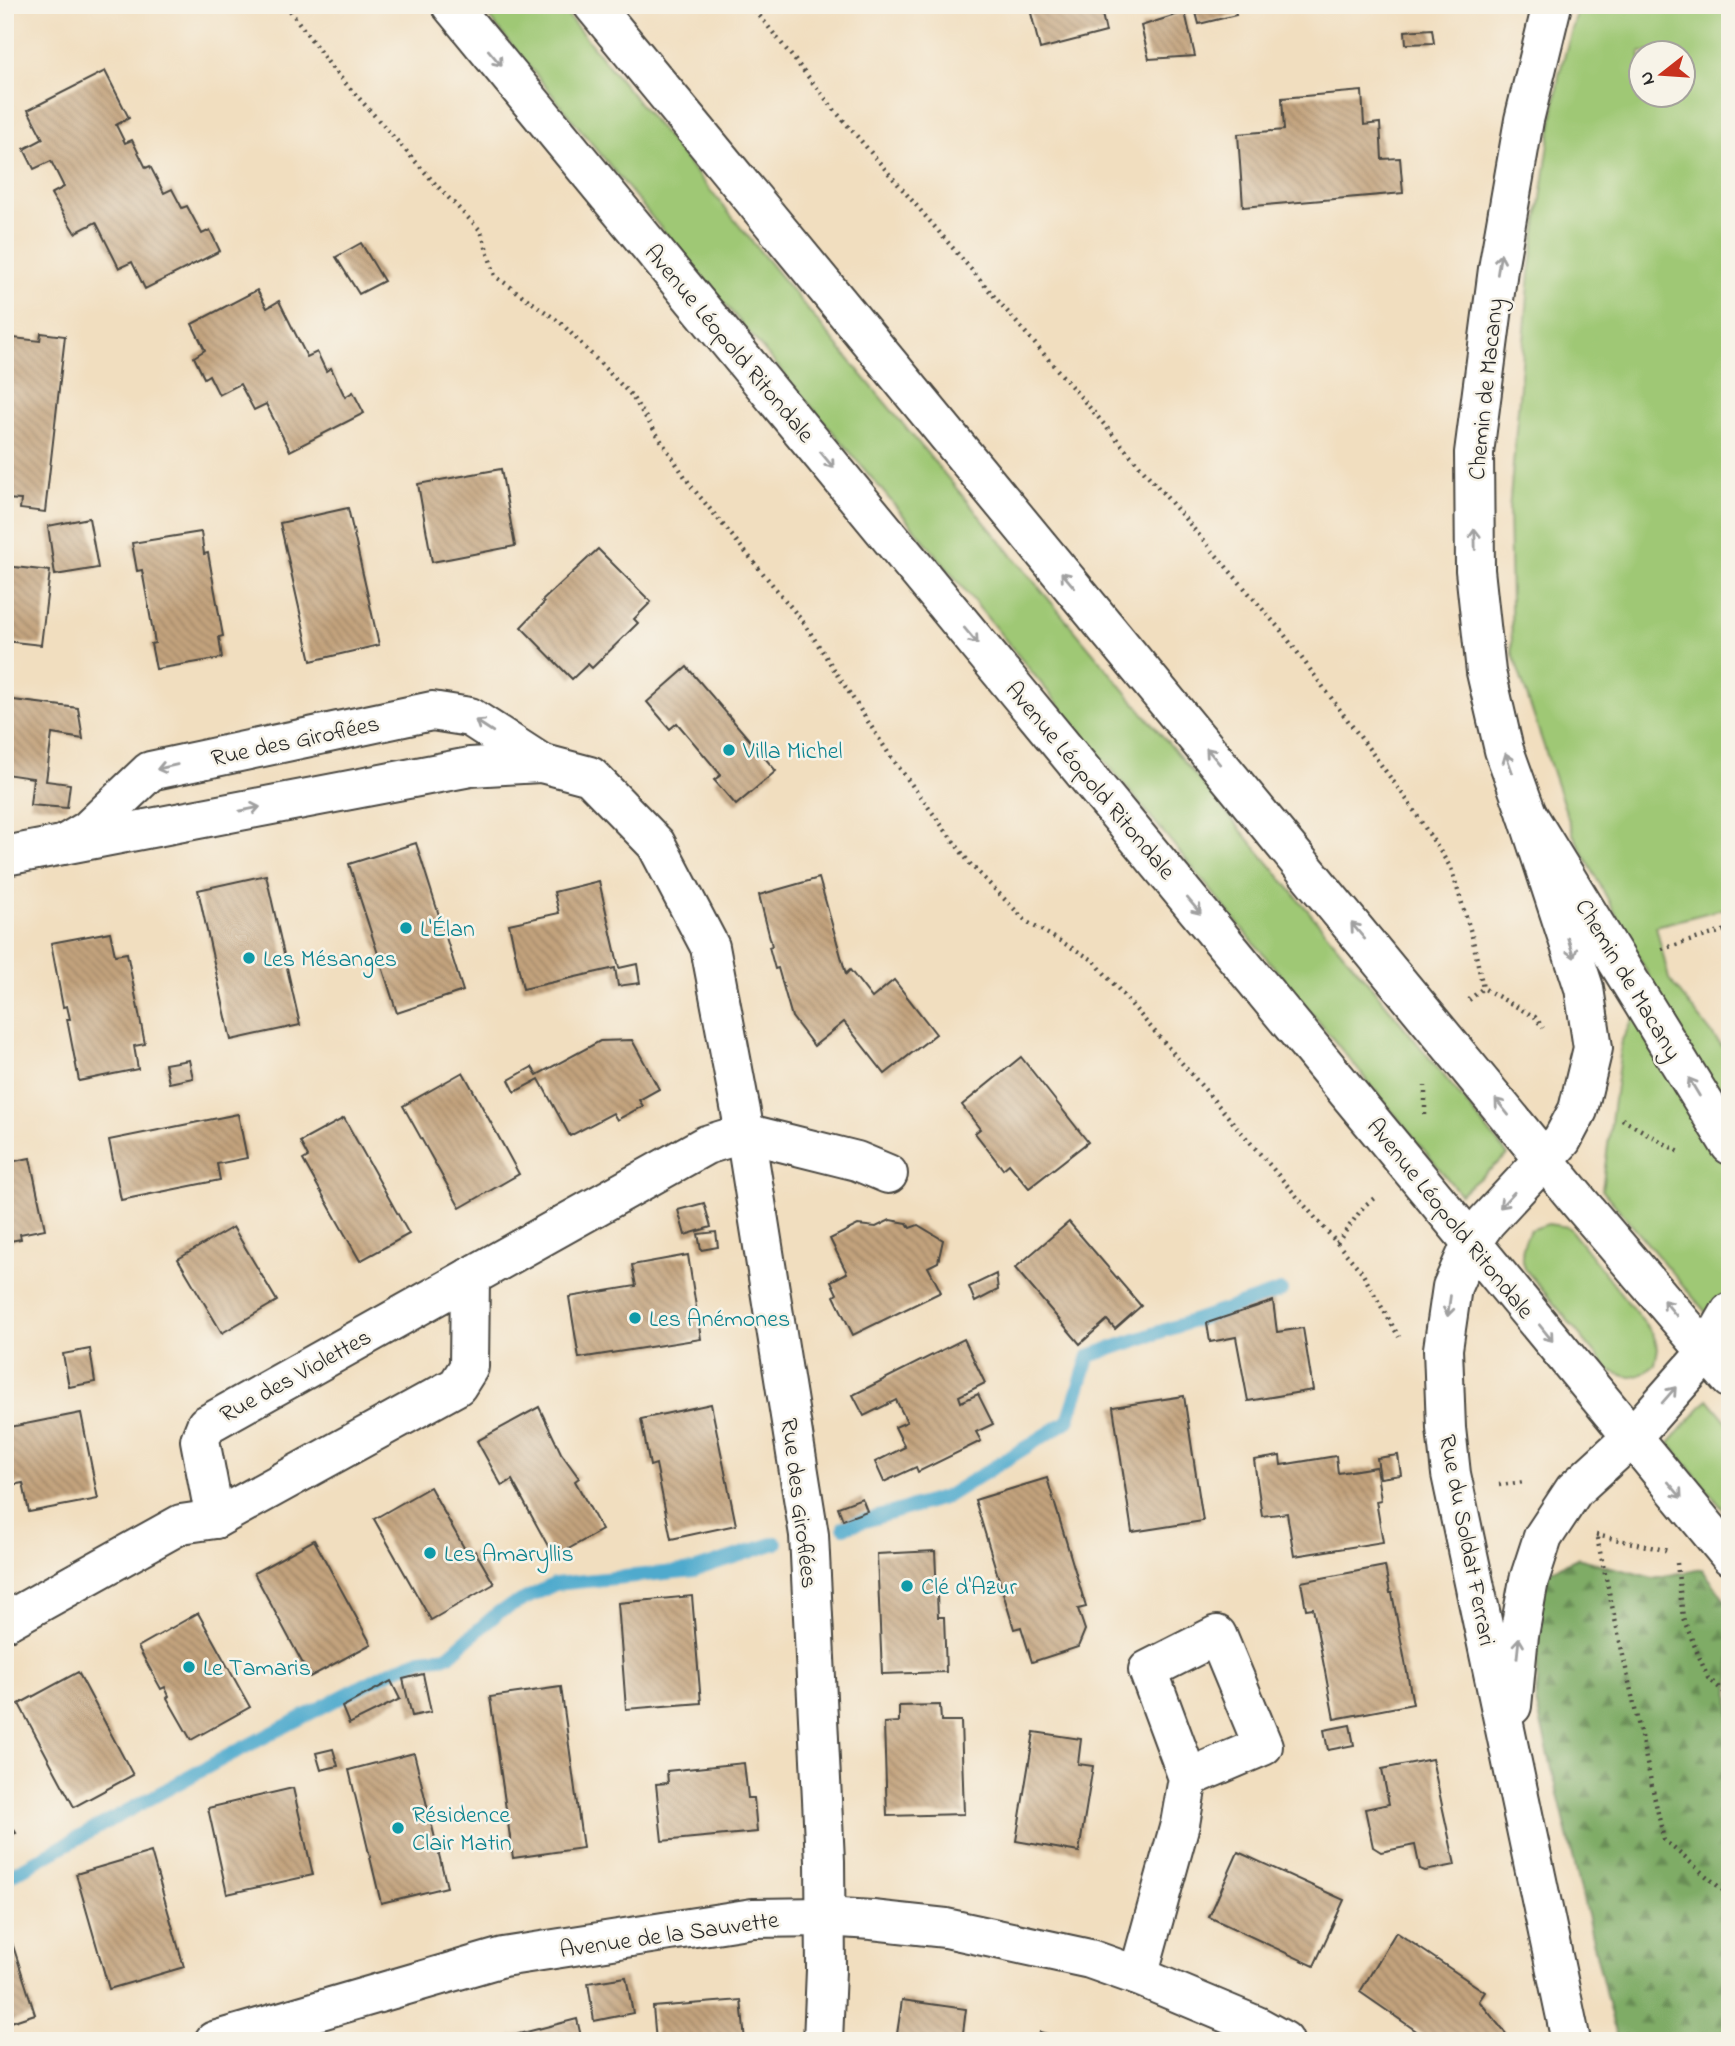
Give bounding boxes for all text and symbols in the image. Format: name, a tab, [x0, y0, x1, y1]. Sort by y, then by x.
north arrow	[1626, 38, 1696, 108]
one-way arrow	[487, 48, 502, 66]
text: N	[1633, 68, 1663, 88]
street label: Avenue Léopold Ritondale	[635, 238, 822, 452]
one-way arrow	[1493, 253, 1506, 276]
street label: Chemin de Macany	[1461, 297, 1515, 482]
one-way arrow	[819, 451, 834, 469]
one-way arrow	[1468, 527, 1482, 550]
one-way arrow	[1060, 572, 1076, 590]
one-way arrow	[963, 626, 979, 644]
street label: Avenue Léopold Ritondale	[996, 675, 1183, 889]
street label: Rue des Giroflées	[208, 708, 383, 777]
one-way arrow	[475, 718, 494, 733]
place label: Villa Michel	[742, 735, 843, 770]
marker: Villa Michel	[721, 742, 737, 758]
one-way arrow	[1205, 747, 1220, 765]
one-way arrow	[1501, 752, 1514, 774]
one-way arrow	[156, 761, 179, 775]
one-way arrow	[238, 802, 261, 816]
street label: Chemin de Macany	[1564, 893, 1689, 1068]
one-way arrow	[1186, 896, 1202, 914]
place label: L'Élan	[420, 913, 475, 948]
marker: L'Élan	[398, 920, 414, 936]
one-way arrow	[1350, 922, 1366, 940]
one-way arrow	[1566, 937, 1578, 959]
place label: Les Mésanges	[263, 943, 397, 978]
marker: Les Mésanges	[241, 950, 257, 966]
one-way arrow	[1687, 1078, 1702, 1097]
one-way arrow	[1494, 1098, 1510, 1116]
street label: Avenue Léopold Ritondale	[1357, 1112, 1541, 1328]
one-way arrow	[1498, 1191, 1515, 1208]
one-way arrow	[1443, 1295, 1456, 1317]
one-way arrow	[1662, 1300, 1678, 1318]
place label: Les Anémones	[649, 1303, 790, 1338]
marker: Les Anémones	[627, 1310, 643, 1326]
street label: Rue des Violettes	[214, 1321, 378, 1433]
one-way arrow	[1538, 1324, 1553, 1342]
one-way arrow	[1661, 1386, 1677, 1404]
street label: Rue des Giroflées	[770, 1416, 825, 1590]
street label: Rue du Soldat Ferrari	[1428, 1432, 1503, 1649]
one-way arrow	[1667, 1481, 1683, 1499]
place label: Les Amaryllis	[444, 1538, 574, 1574]
marker: Les Amaryllis	[422, 1545, 438, 1561]
place label: Clé d'Azur	[921, 1571, 1017, 1606]
marker: Clé d'Azur	[899, 1578, 915, 1594]
one-way arrow	[1512, 1637, 1525, 1660]
place label: Le Tamaris	[203, 1652, 311, 1687]
marker: Le Tamaris	[181, 1659, 197, 1675]
place label: Résidence Clair Matin	[412, 1799, 512, 1862]
marker: Résidence Clair Matin	[390, 1820, 406, 1836]
street label: Avenue de la Sauvette	[558, 1904, 781, 1969]

